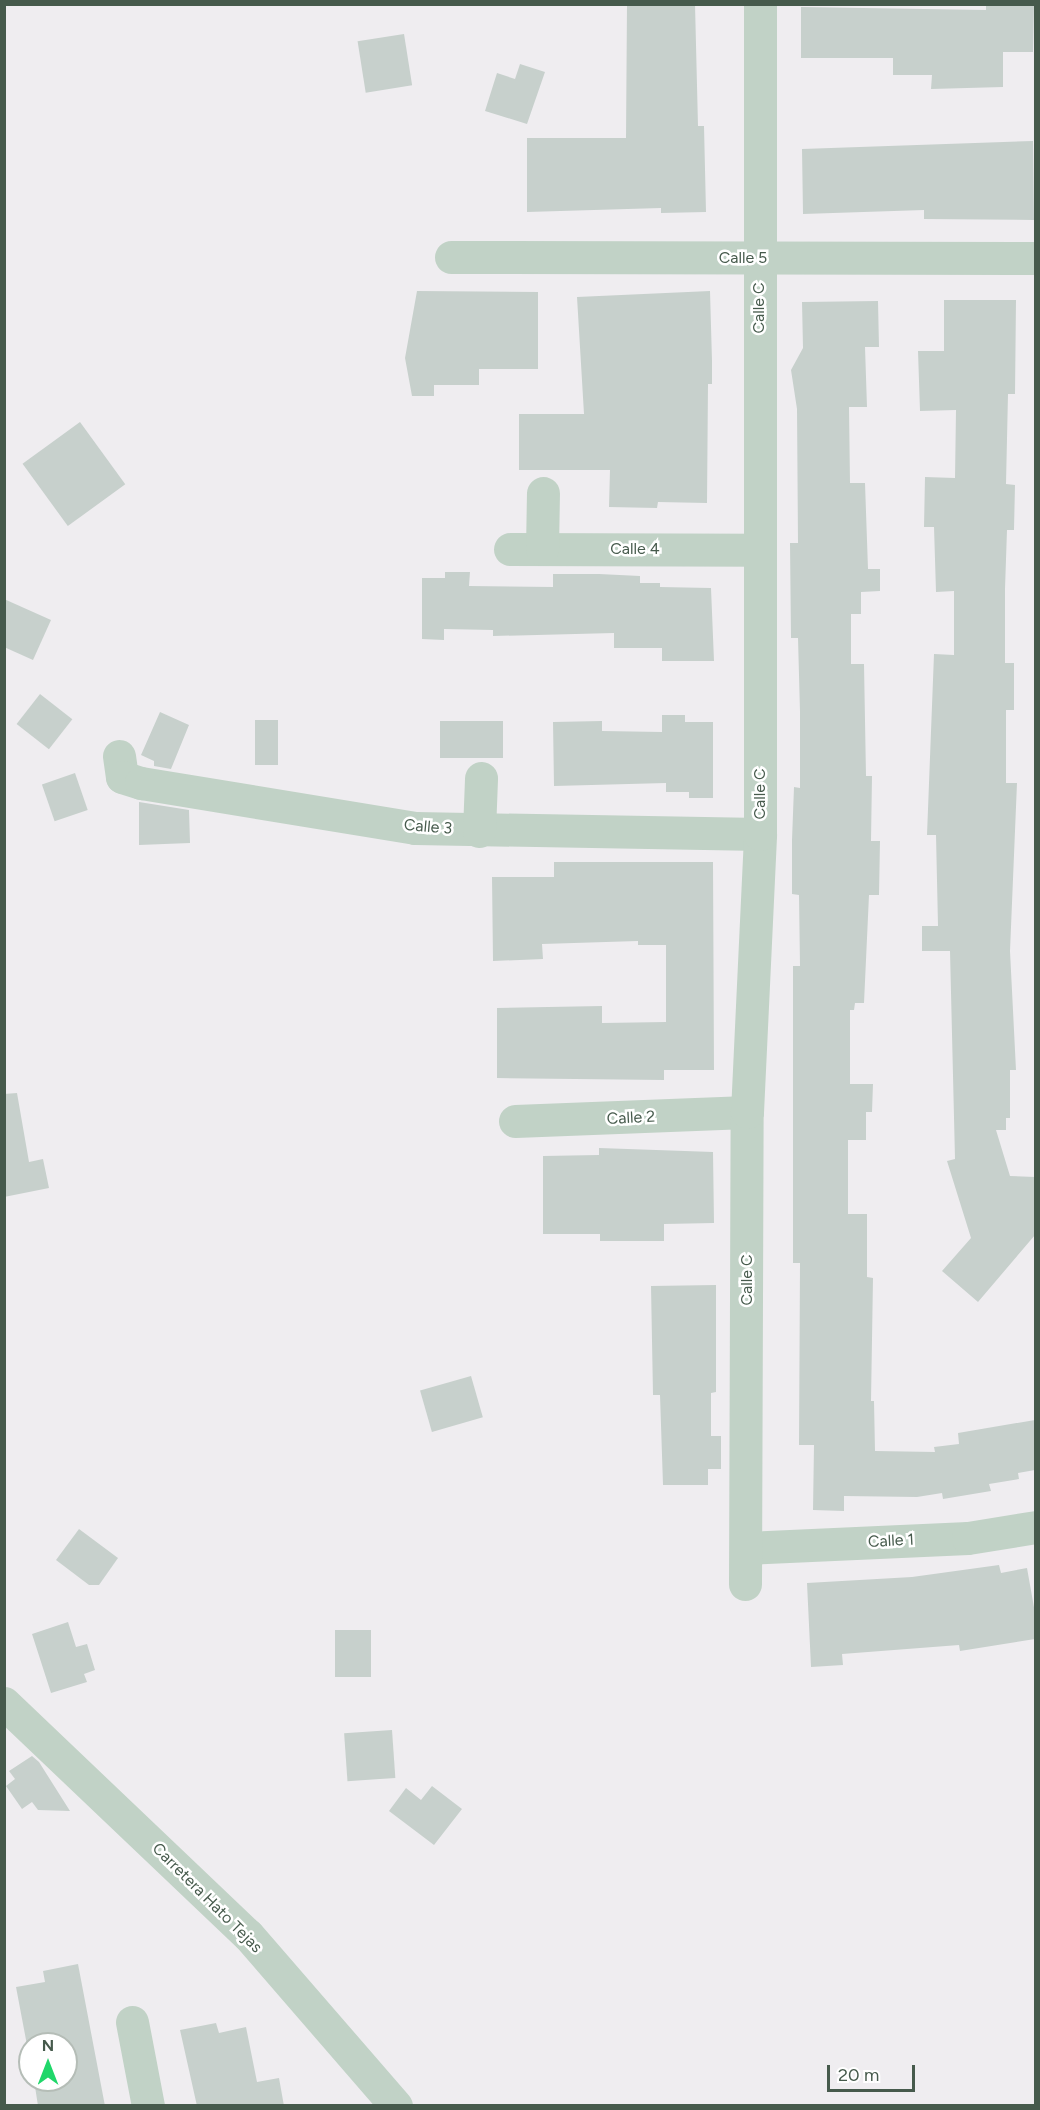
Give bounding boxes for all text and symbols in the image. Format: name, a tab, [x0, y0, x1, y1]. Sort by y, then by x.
street label: Calle 5	[719, 248, 767, 268]
street label: Calle C	[749, 283, 769, 333]
street label: Calle 4	[610, 539, 660, 559]
street label: Calle C	[750, 769, 770, 819]
street label: Calle 3	[403, 815, 453, 839]
street label: Calle 2	[606, 1107, 656, 1129]
street label: Calle C	[737, 1255, 757, 1305]
street label: Calle 1	[868, 1530, 914, 1552]
street label: Carretera Hato Tejas	[148, 1839, 266, 1957]
north arrow	[18, 2032, 78, 2092]
text: N	[42, 2036, 54, 2055]
scale bar	[830, 2053, 918, 2091]
text: 20 m	[838, 2064, 879, 2086]

